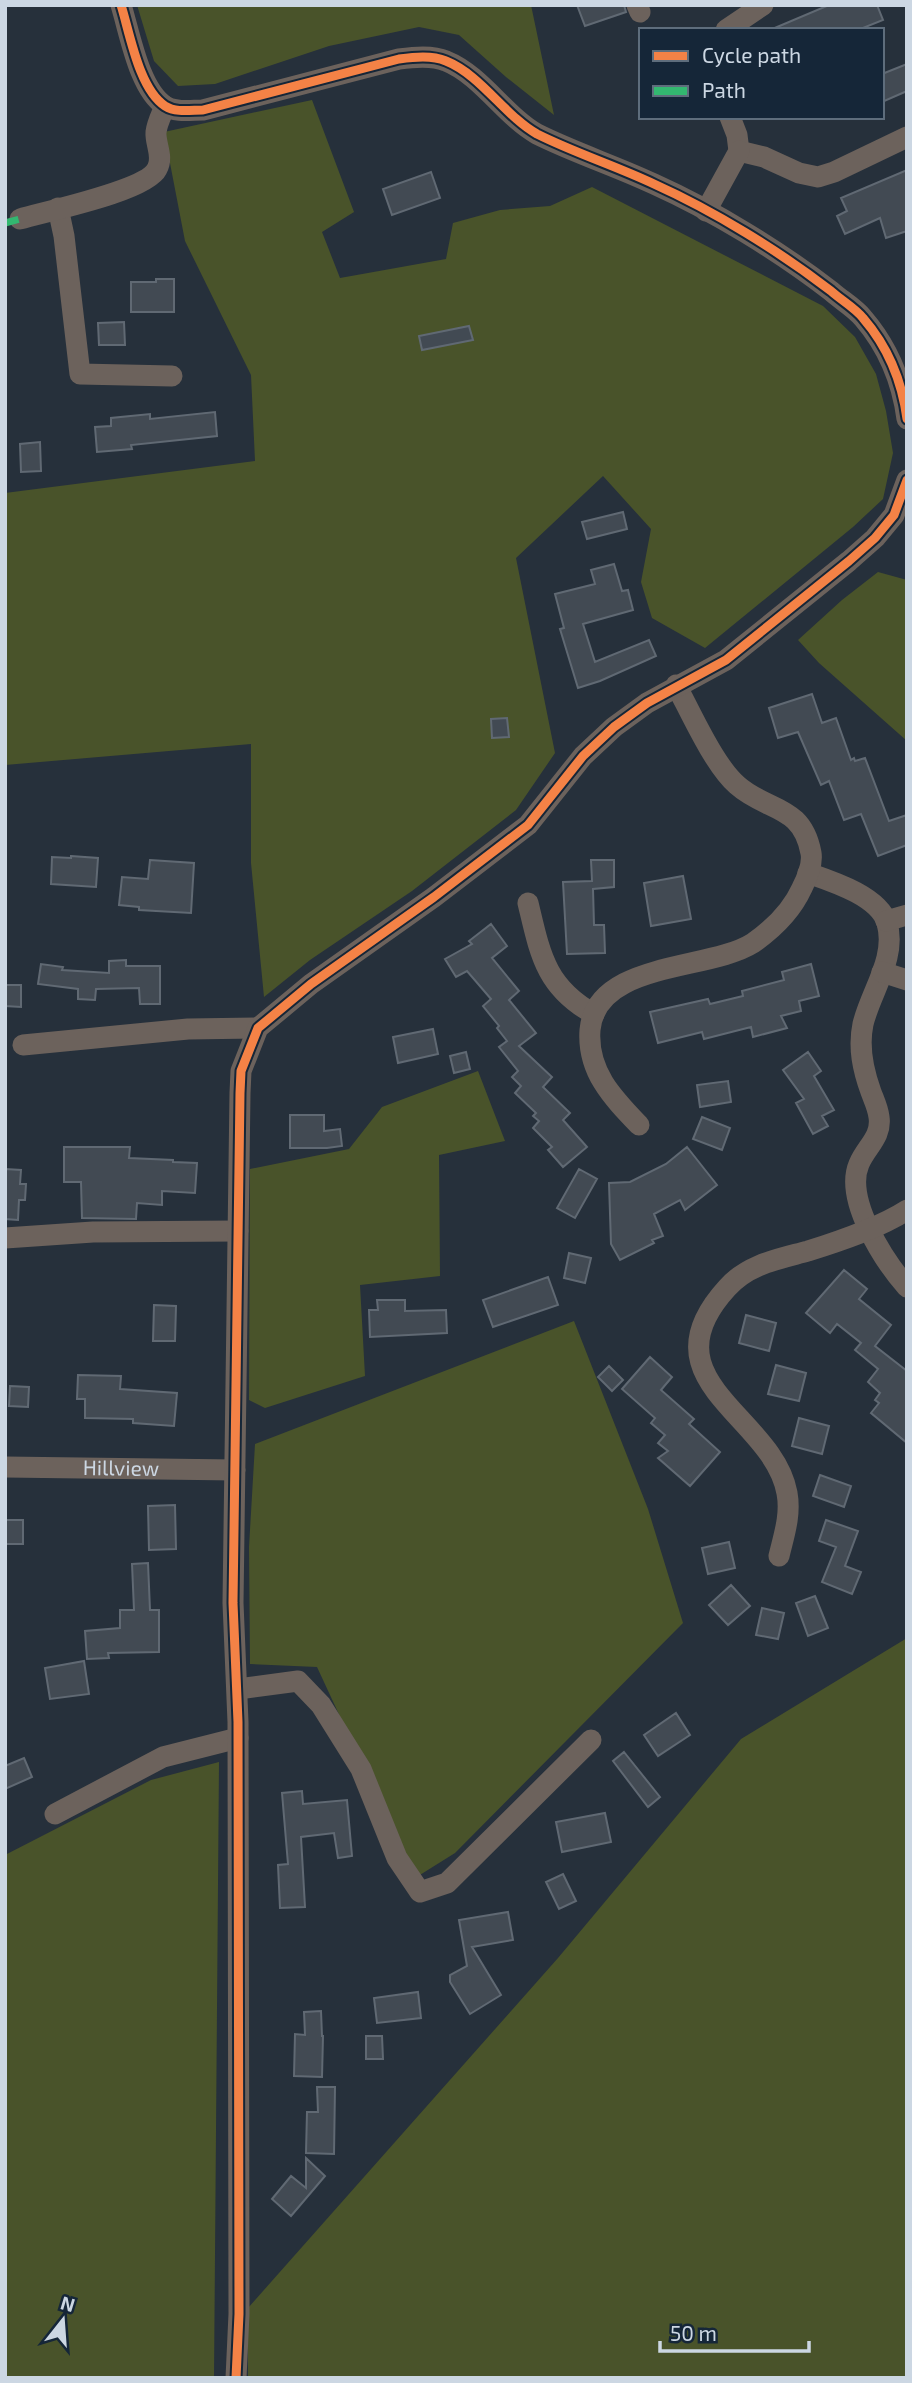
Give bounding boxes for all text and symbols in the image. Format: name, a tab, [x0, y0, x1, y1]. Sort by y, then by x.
legend	[639, 28, 884, 119]
text: Cycle path	[702, 42, 801, 67]
text: Path	[702, 77, 746, 102]
street label: Hillview	[83, 1454, 159, 1480]
north arrow	[28, 2285, 98, 2355]
text: N	[58, 2290, 78, 2316]
scale bar	[660, 2310, 809, 2354]
text: 50 m	[670, 2320, 717, 2345]

